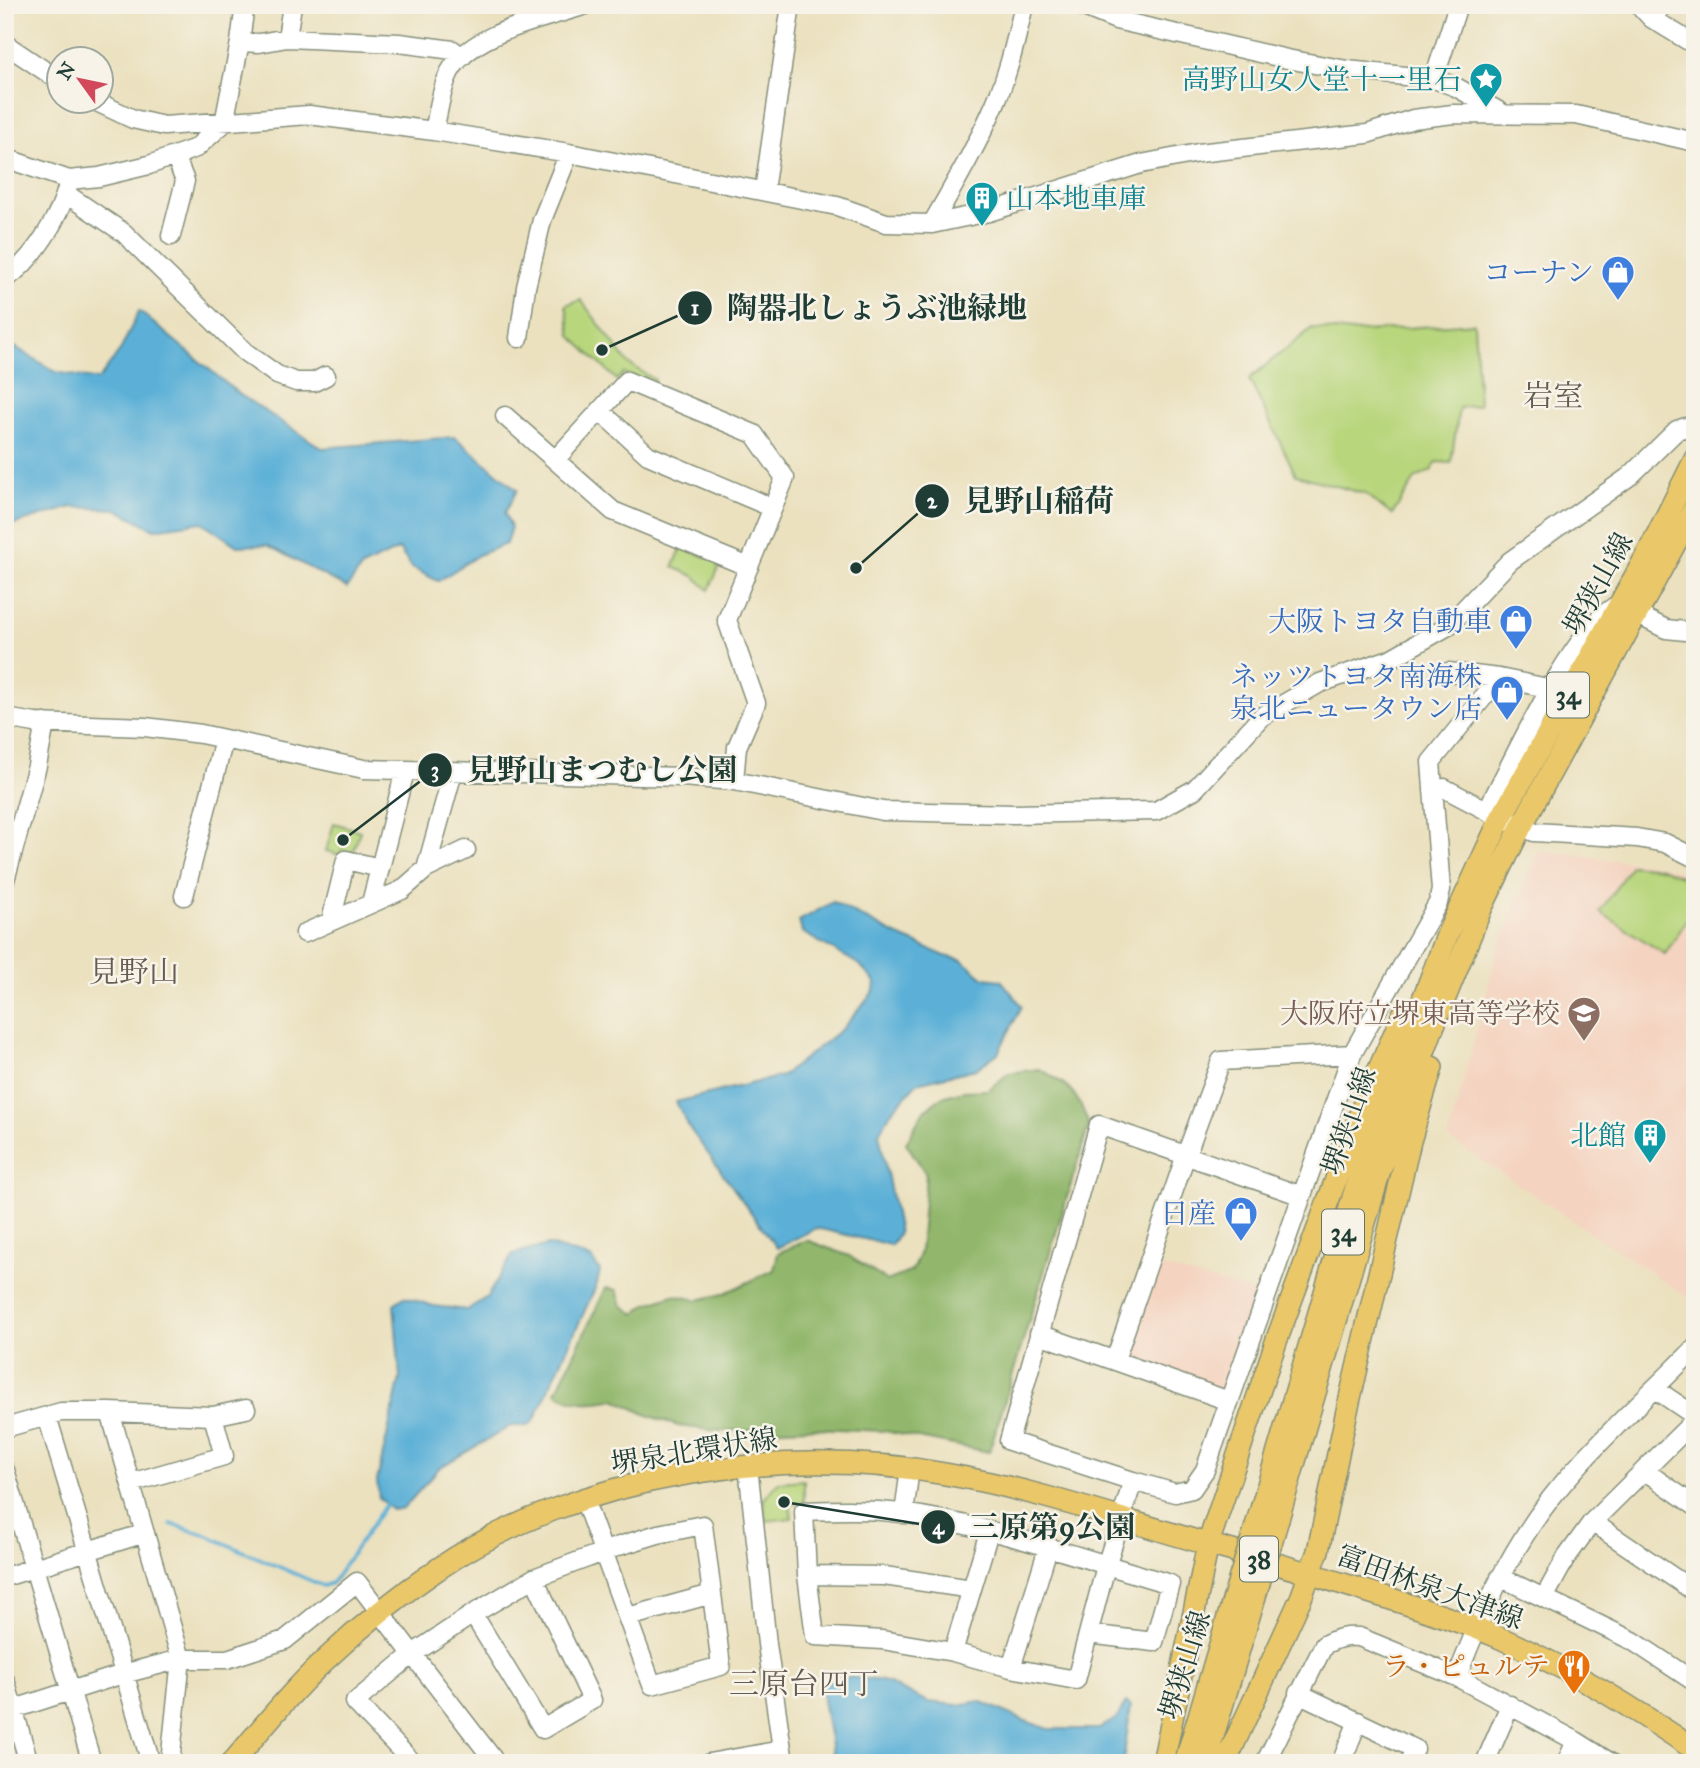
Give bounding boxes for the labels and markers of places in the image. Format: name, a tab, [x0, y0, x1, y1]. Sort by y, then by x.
place icon: 高野山女人堂十一里石	[1467, 60, 1505, 109]
place label: 高野山女人堂十一里石	[1182, 62, 1462, 97]
building icon: 山本地車庫	[963, 179, 1001, 228]
place label: 山本地車庫	[1006, 181, 1146, 216]
shop icon: コーナン	[1599, 253, 1637, 302]
place label: コーナン	[1483, 255, 1594, 290]
callout: 陶器北しょうぶ池緑地	[678, 282, 1041, 333]
callout: 見野山稲荷	[915, 475, 1128, 526]
shop icon: 大阪トヨタ自動車	[1497, 602, 1535, 651]
place label: 大阪トヨタ自動車	[1268, 604, 1492, 639]
place label: ネッツトヨタ南海株 泉北ニュータウン店	[1230, 659, 1482, 726]
shop icon: ネッツトヨタ南海株 泉北ニュータウン店	[1488, 673, 1526, 722]
callout: 見野山まつむし公園	[418, 744, 751, 795]
school or university icon: 大阪府立堺東高等学校	[1565, 994, 1603, 1043]
place label: 大阪府立堺東高等学校	[1280, 996, 1560, 1031]
building icon: 北館	[1631, 1116, 1669, 1165]
place label: 北館	[1570, 1118, 1626, 1153]
shop icon: 日産	[1222, 1194, 1260, 1243]
place label: 日産	[1160, 1196, 1216, 1231]
callout: 三原第9公園	[920, 1501, 1149, 1552]
restaurant icon: ラ・ピュルテ	[1555, 1647, 1593, 1696]
place label: ラ・ピュルテ	[1382, 1649, 1550, 1684]

